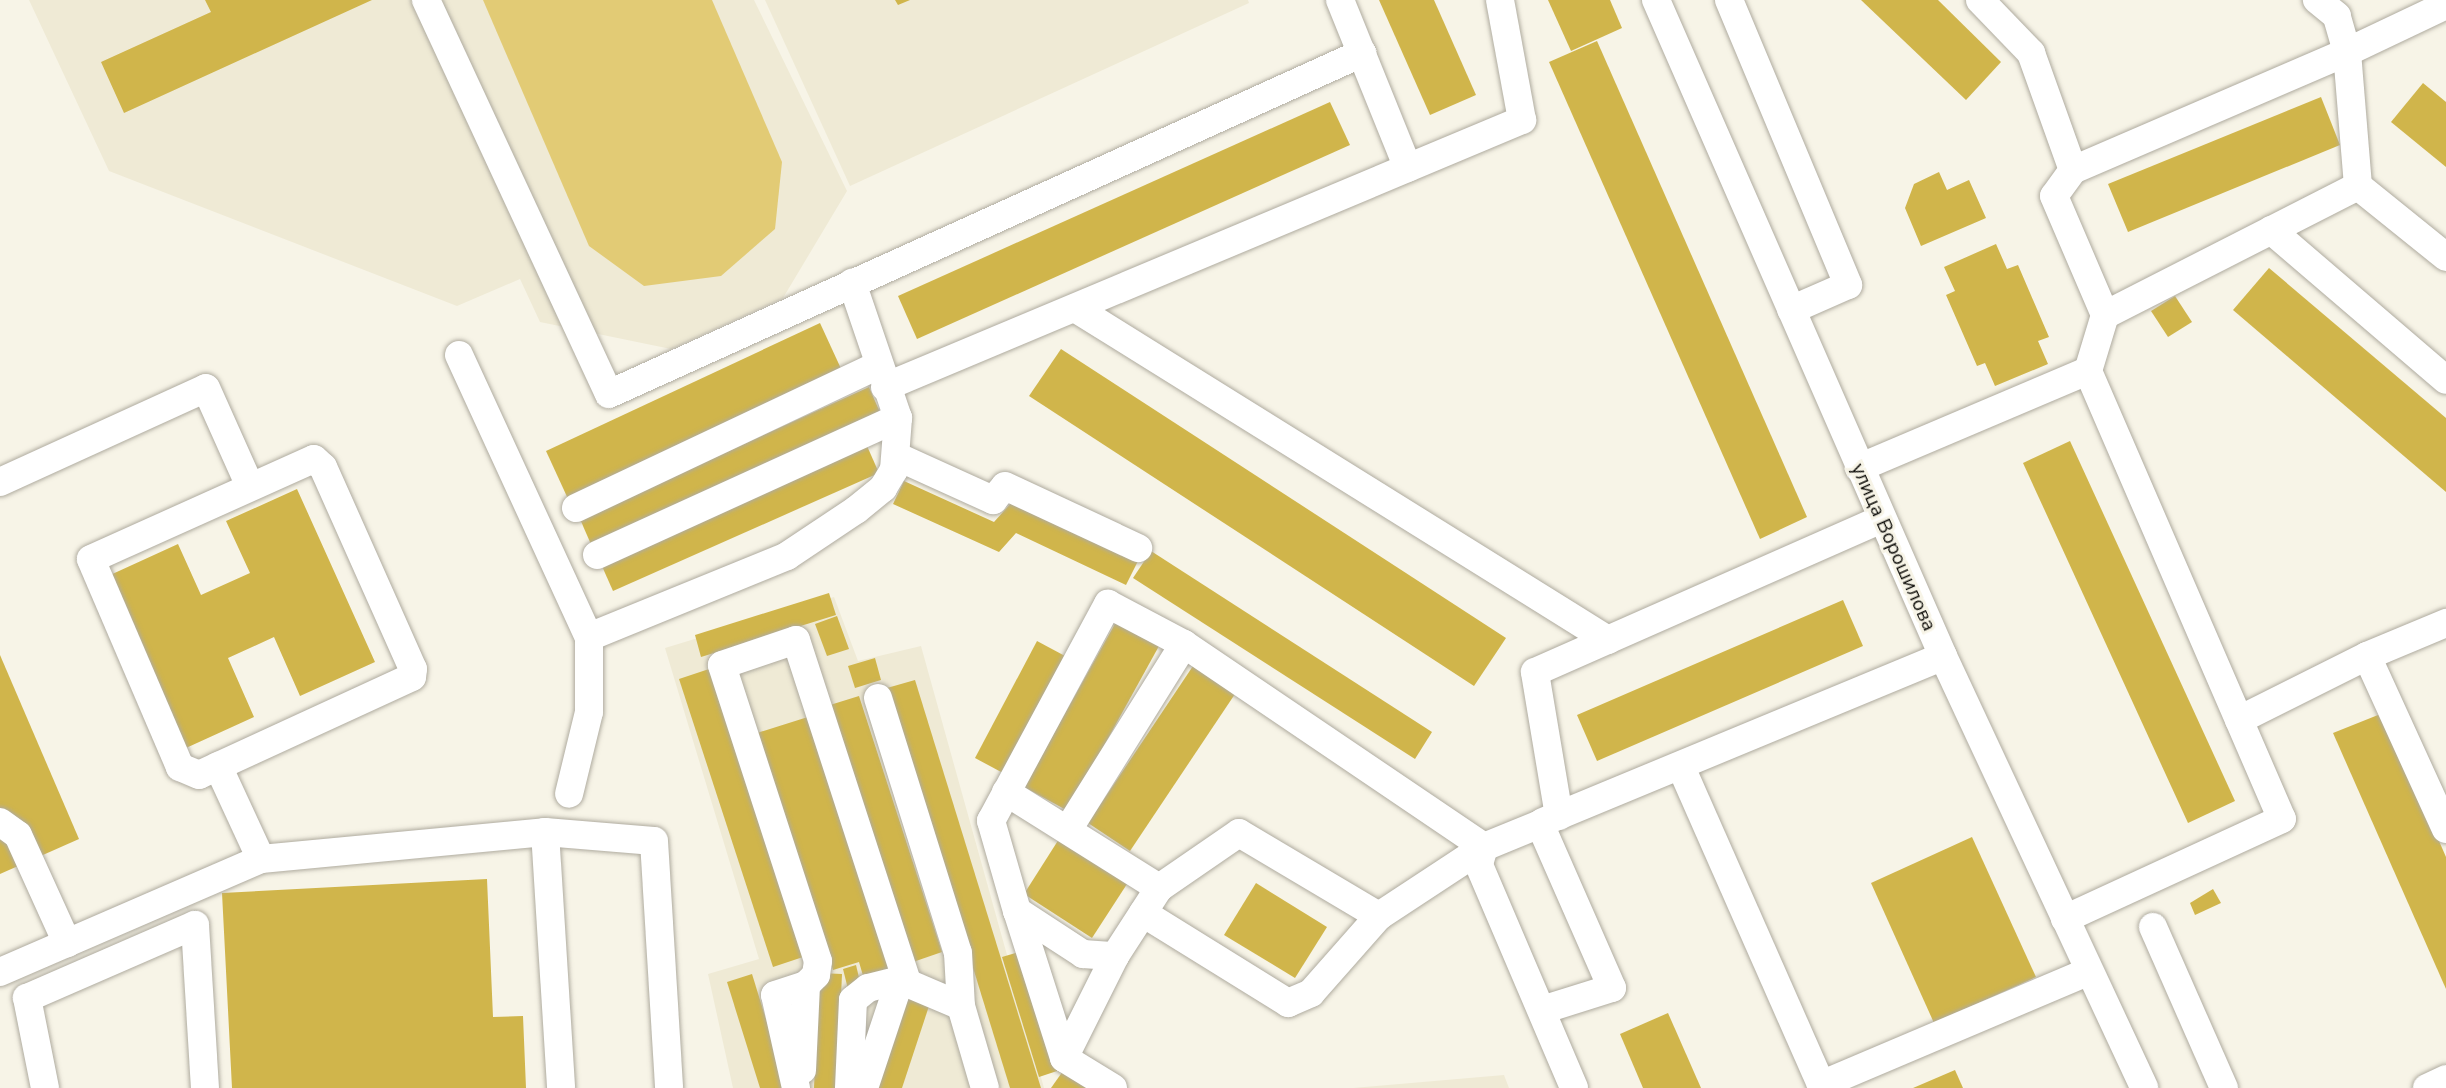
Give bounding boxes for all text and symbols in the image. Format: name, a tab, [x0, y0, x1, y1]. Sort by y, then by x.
street label: улица Ворошилова	[1846, 459, 1942, 635]

